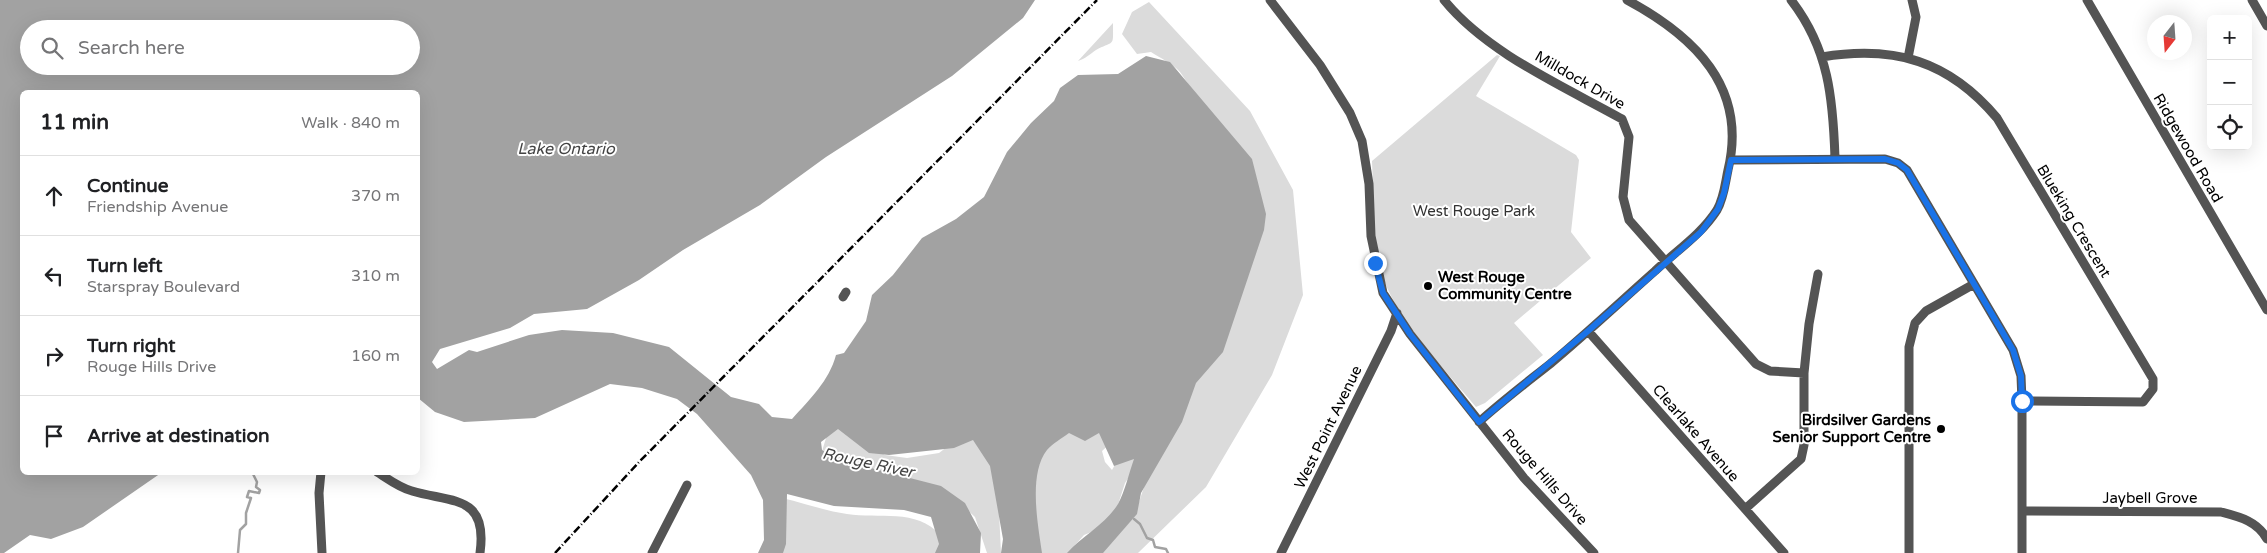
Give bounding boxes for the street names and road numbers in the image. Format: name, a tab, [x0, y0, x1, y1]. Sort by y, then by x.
street label: Milldock Drive	[1532, 47, 1628, 113]
street label: Ridgewood Road	[2149, 90, 2227, 206]
street label: Blueking Crescent	[2033, 161, 2115, 281]
street label: West Point Avenue	[1290, 362, 1366, 492]
street label: Clearlake Avenue	[1649, 381, 1743, 485]
street label: Rouge Hills Drive	[1498, 425, 1592, 529]
street label: Jaybell Grove	[2103, 489, 2197, 507]

